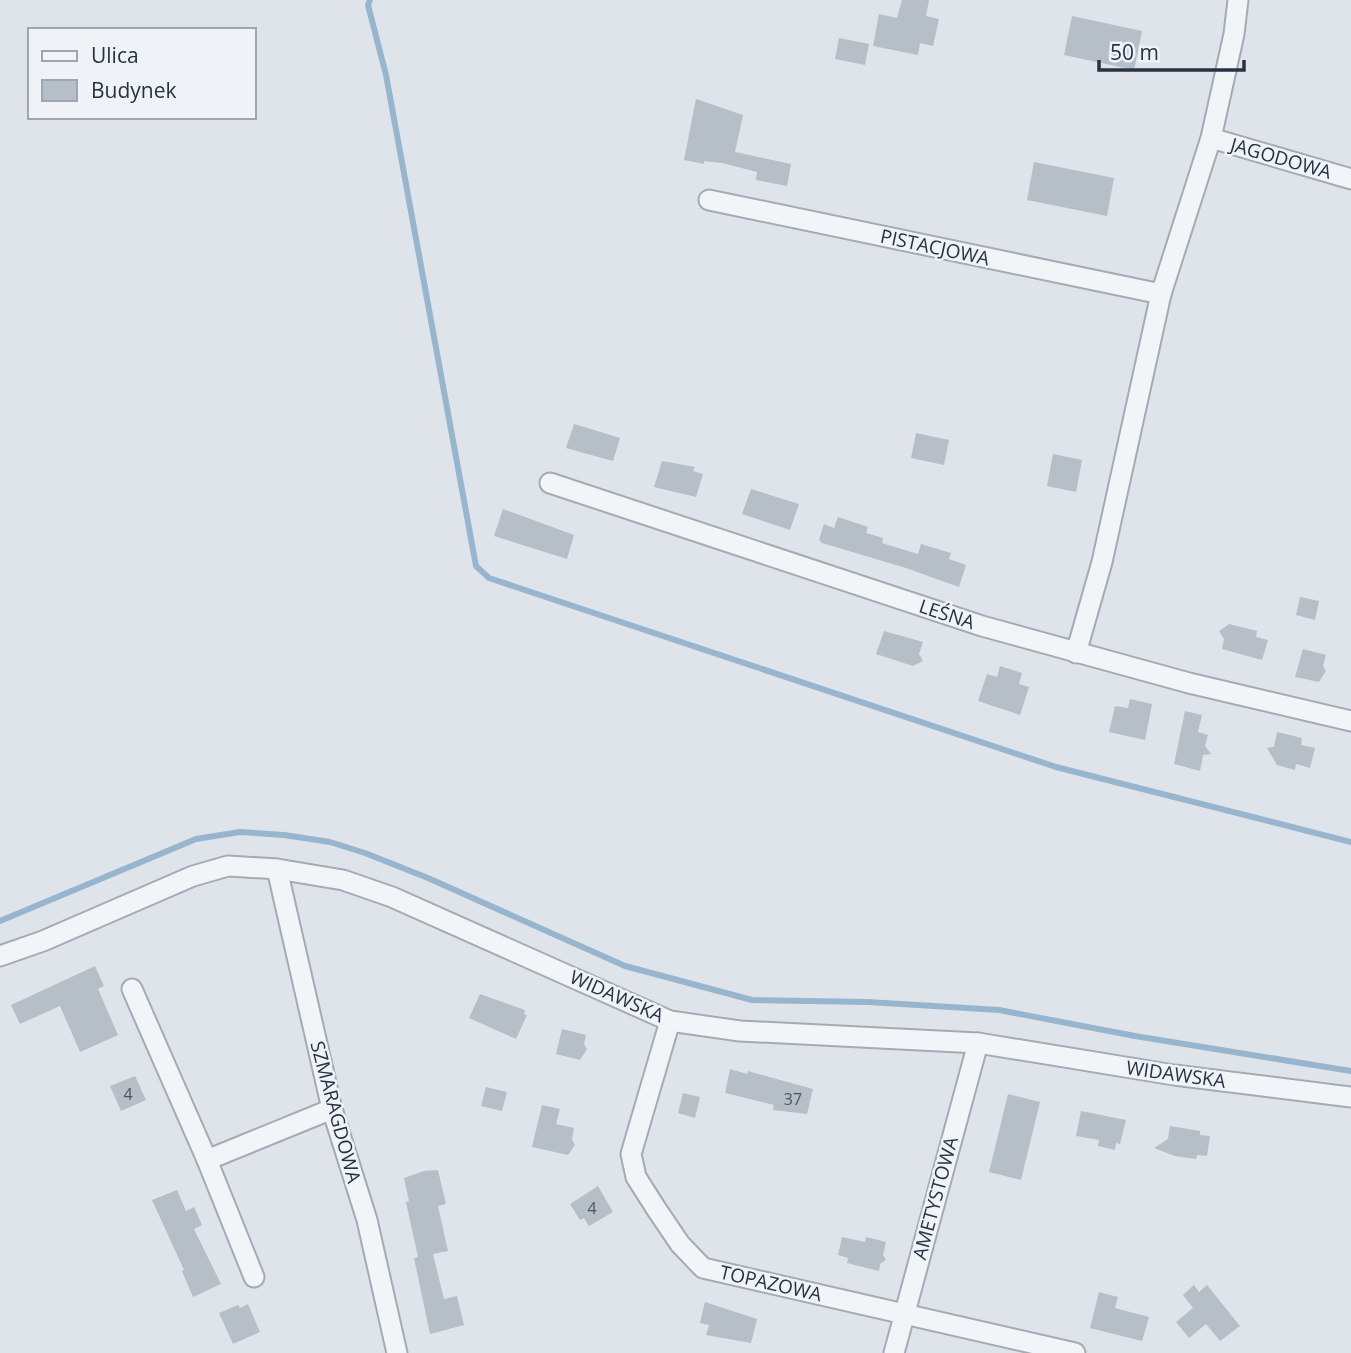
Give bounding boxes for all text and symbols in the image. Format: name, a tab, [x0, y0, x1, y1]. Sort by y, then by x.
legend	[28, 28, 256, 119]
scale bar	[1099, 28, 1244, 72]
text: 50 m	[1110, 38, 1159, 66]
text: Ulica	[91, 41, 139, 69]
text: Budynek	[91, 76, 177, 104]
street label: JAGODOWA	[1226, 131, 1334, 185]
street label: PISTACJOWA	[878, 223, 992, 271]
street label: LEŚNA	[916, 593, 978, 635]
street label: WIDAWSKA	[566, 964, 668, 1028]
street label: SZMARAGDOWA	[305, 1038, 367, 1186]
street label: WIDAWSKA	[1125, 1054, 1227, 1094]
house number: 4	[123, 1083, 133, 1105]
house number: 37	[784, 1088, 802, 1110]
street label: AMETYSTOWA	[906, 1134, 964, 1262]
house number: 4	[587, 1197, 597, 1219]
street label: TOPAZOWA	[717, 1259, 825, 1307]

